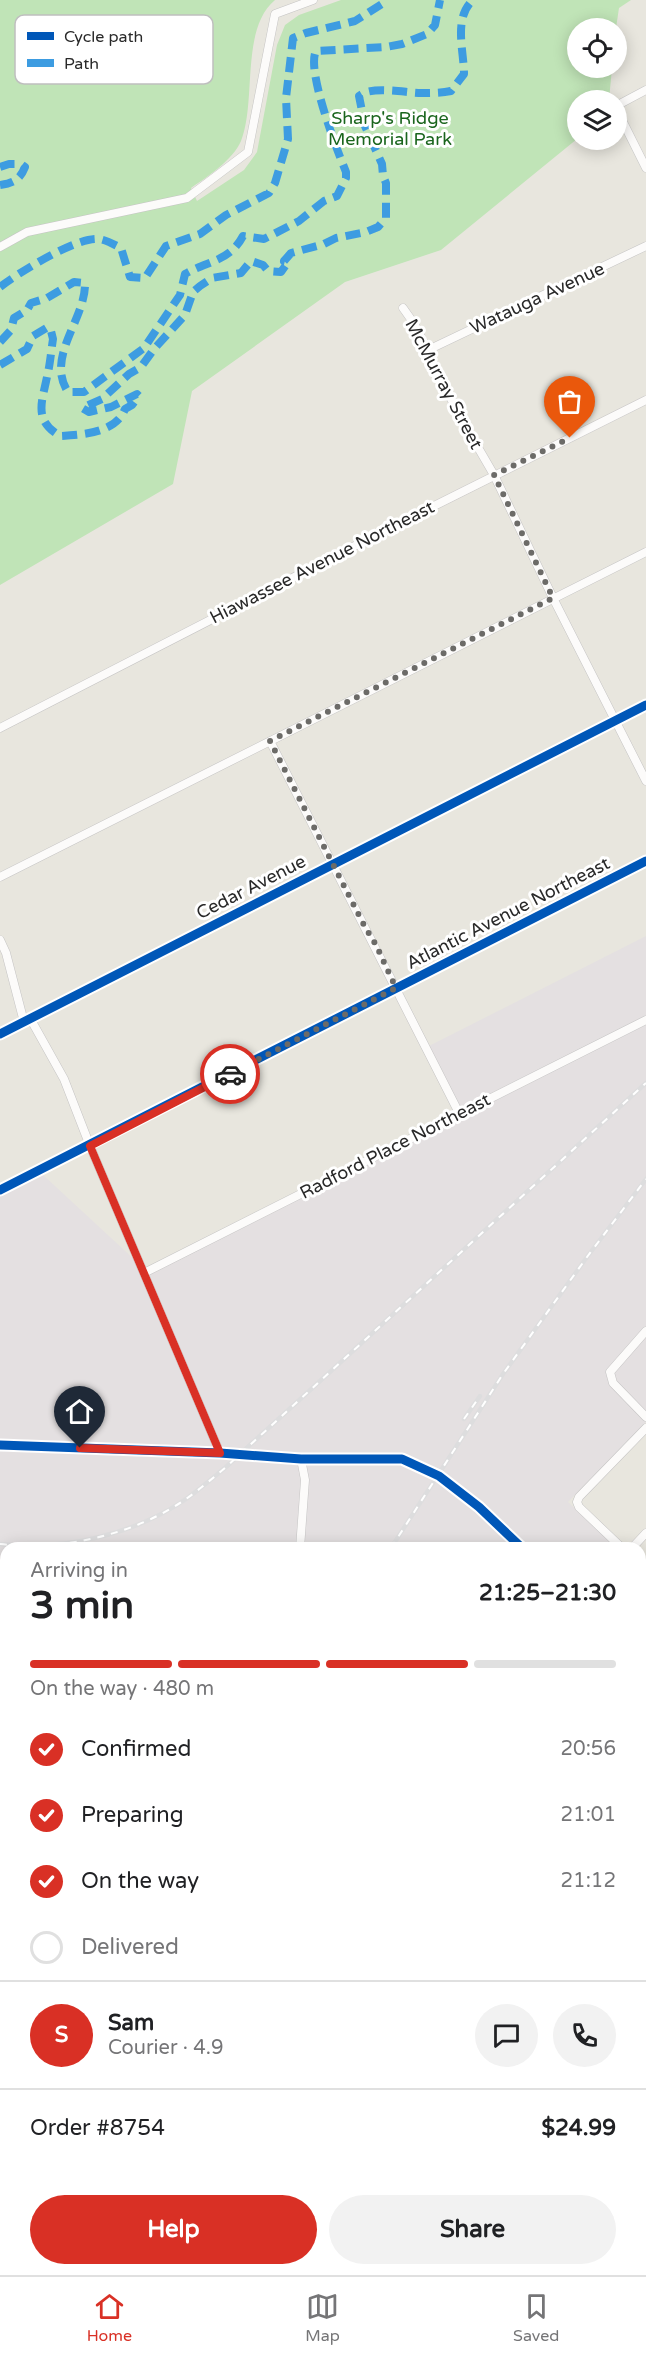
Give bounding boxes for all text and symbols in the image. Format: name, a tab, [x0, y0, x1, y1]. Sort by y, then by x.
legend	[15, 15, 213, 84]
map controls	[567, 18, 627, 150]
button: locate	[567, 18, 627, 78]
text: Cycle path	[64, 27, 143, 47]
text: Path	[64, 54, 99, 74]
button: layers	[567, 90, 627, 150]
park label: Sharp's Ridge Memorial Park	[328, 107, 452, 150]
street label: Watauga Avenue	[466, 257, 608, 339]
street label: McMurray Street	[400, 315, 488, 453]
pin	[544, 376, 595, 438]
icon: bag	[553, 385, 586, 418]
street label: Hiawassee Avenue Northeast	[206, 496, 438, 628]
street label: Cedar Avenue	[193, 850, 309, 924]
street label: Atlantic Avenue Northeast	[403, 852, 614, 974]
courier	[200, 1044, 260, 1104]
icon: car	[214, 1058, 247, 1091]
street label: Radford Place Northeast	[296, 1088, 494, 1204]
pin	[54, 1386, 105, 1448]
icon: home	[63, 1395, 96, 1428]
text: Arriving in	[30, 1559, 128, 1583]
text: 21:25–21:30	[479, 1580, 616, 1606]
text: 3 min	[30, 1582, 134, 1629]
text: On the way · 480 m	[30, 1677, 214, 1701]
icon: check	[30, 1733, 63, 1766]
text: Confirmed	[81, 1736, 191, 1762]
text: 20:56	[561, 1737, 616, 1761]
icon: check	[30, 1799, 63, 1832]
text: Preparing	[81, 1802, 184, 1828]
text: 21:01	[561, 1803, 616, 1827]
icon: check	[30, 1865, 63, 1898]
text: On the way	[81, 1868, 199, 1894]
text: 21:12	[561, 1869, 616, 1893]
text: Delivered	[81, 1934, 179, 1960]
button: chat	[475, 2004, 538, 2067]
button: phone	[553, 2004, 616, 2067]
text: Sam	[108, 2010, 154, 2036]
text: S	[55, 2022, 68, 2048]
text: Courier · 4.9	[108, 2036, 223, 2060]
text: Order #8754	[30, 2115, 165, 2141]
text: $24.99	[541, 2115, 616, 2141]
button: Help	[30, 2195, 317, 2264]
button: Share	[329, 2195, 616, 2264]
tab: Home	[87, 2290, 132, 2346]
tab: Map	[305, 2290, 340, 2346]
tab: Saved	[513, 2290, 559, 2346]

